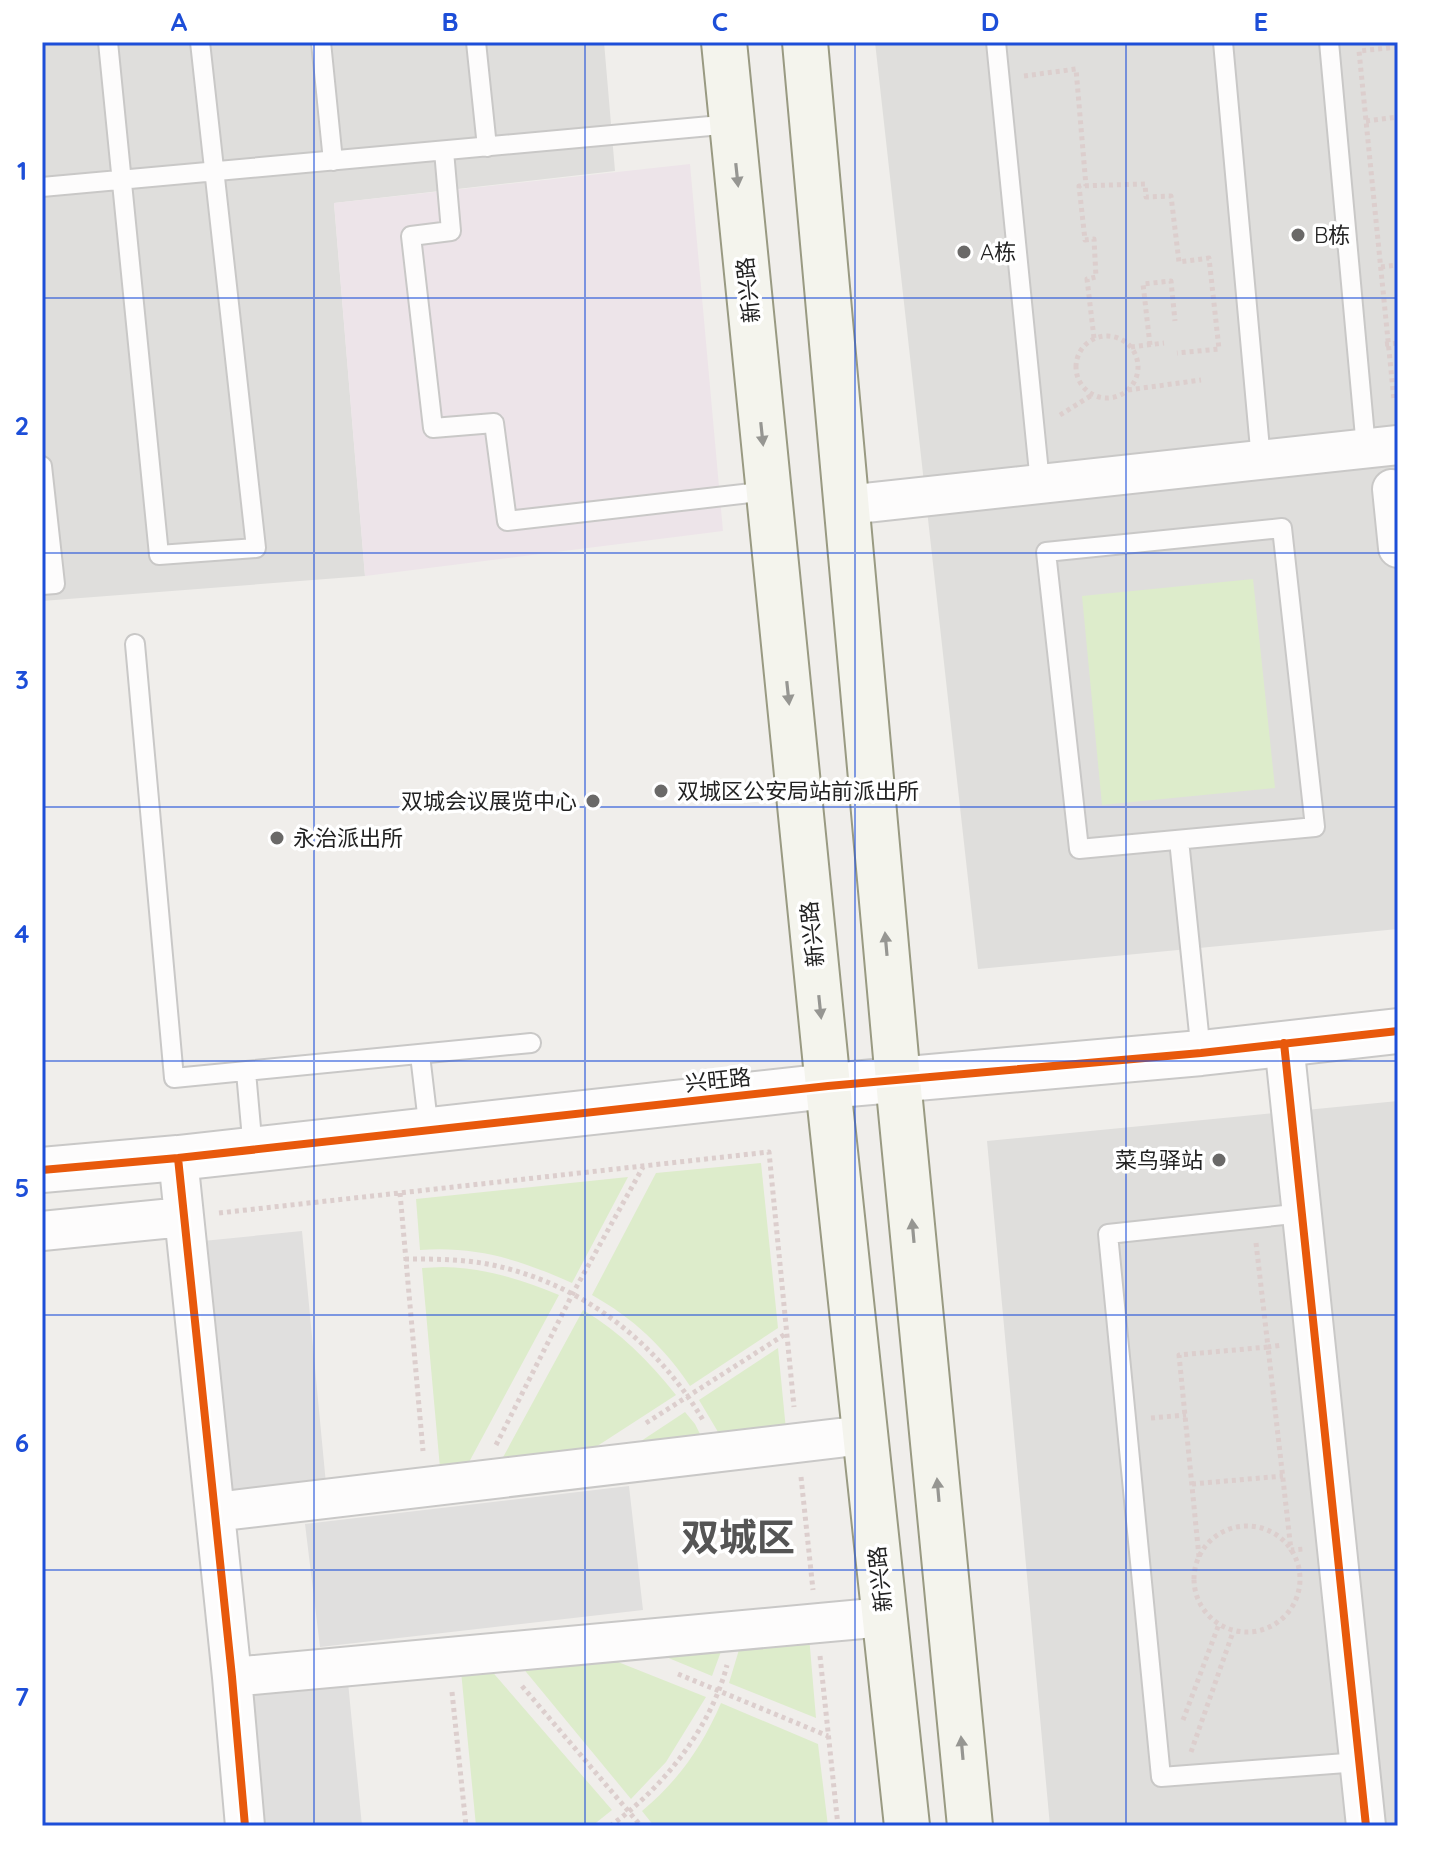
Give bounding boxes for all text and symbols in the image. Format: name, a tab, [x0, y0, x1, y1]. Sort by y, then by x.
text: A	[171, 5, 188, 38]
text: B	[441, 5, 459, 38]
text: C	[712, 5, 728, 38]
text: D	[981, 5, 999, 38]
text: E	[1254, 5, 1268, 38]
text: 1	[17, 154, 27, 187]
one-way arrow	[731, 163, 744, 188]
place label: B栋	[1314, 221, 1350, 249]
marker: B栋	[1289, 226, 1307, 244]
place label: A栋	[980, 238, 1016, 266]
marker: A栋	[955, 243, 973, 261]
street label: 新兴路	[731, 256, 765, 324]
text: 2	[15, 409, 29, 442]
one-way arrow	[756, 422, 769, 447]
text: 3	[15, 663, 29, 696]
one-way arrow	[782, 681, 795, 706]
place label: 双城区公安局站前派出所	[677, 777, 919, 805]
marker: 双城区公安局站前派出所	[652, 782, 670, 800]
place label: 双城会议展览中心	[401, 787, 577, 815]
marker: 双城会议展览中心	[584, 792, 602, 810]
place label: 永治派出所	[293, 824, 403, 852]
marker: 永治派出所	[268, 829, 286, 847]
street label: 新兴路	[795, 900, 829, 968]
text: 4	[14, 917, 30, 950]
one-way arrow	[880, 931, 893, 956]
one-way arrow	[813, 995, 826, 1020]
street label: 兴旺路	[684, 1063, 752, 1097]
place label: 菜鸟驿站	[1115, 1146, 1203, 1174]
marker: 菜鸟驿站	[1210, 1151, 1228, 1169]
text: 5	[15, 1171, 29, 1204]
one-way arrow	[906, 1218, 919, 1243]
text: 6	[15, 1426, 29, 1459]
one-way arrow	[931, 1477, 944, 1502]
district label: 双城区	[681, 1513, 795, 1561]
street label: 新兴路	[863, 1545, 897, 1613]
text: 7	[15, 1680, 29, 1713]
one-way arrow	[956, 1735, 969, 1760]

